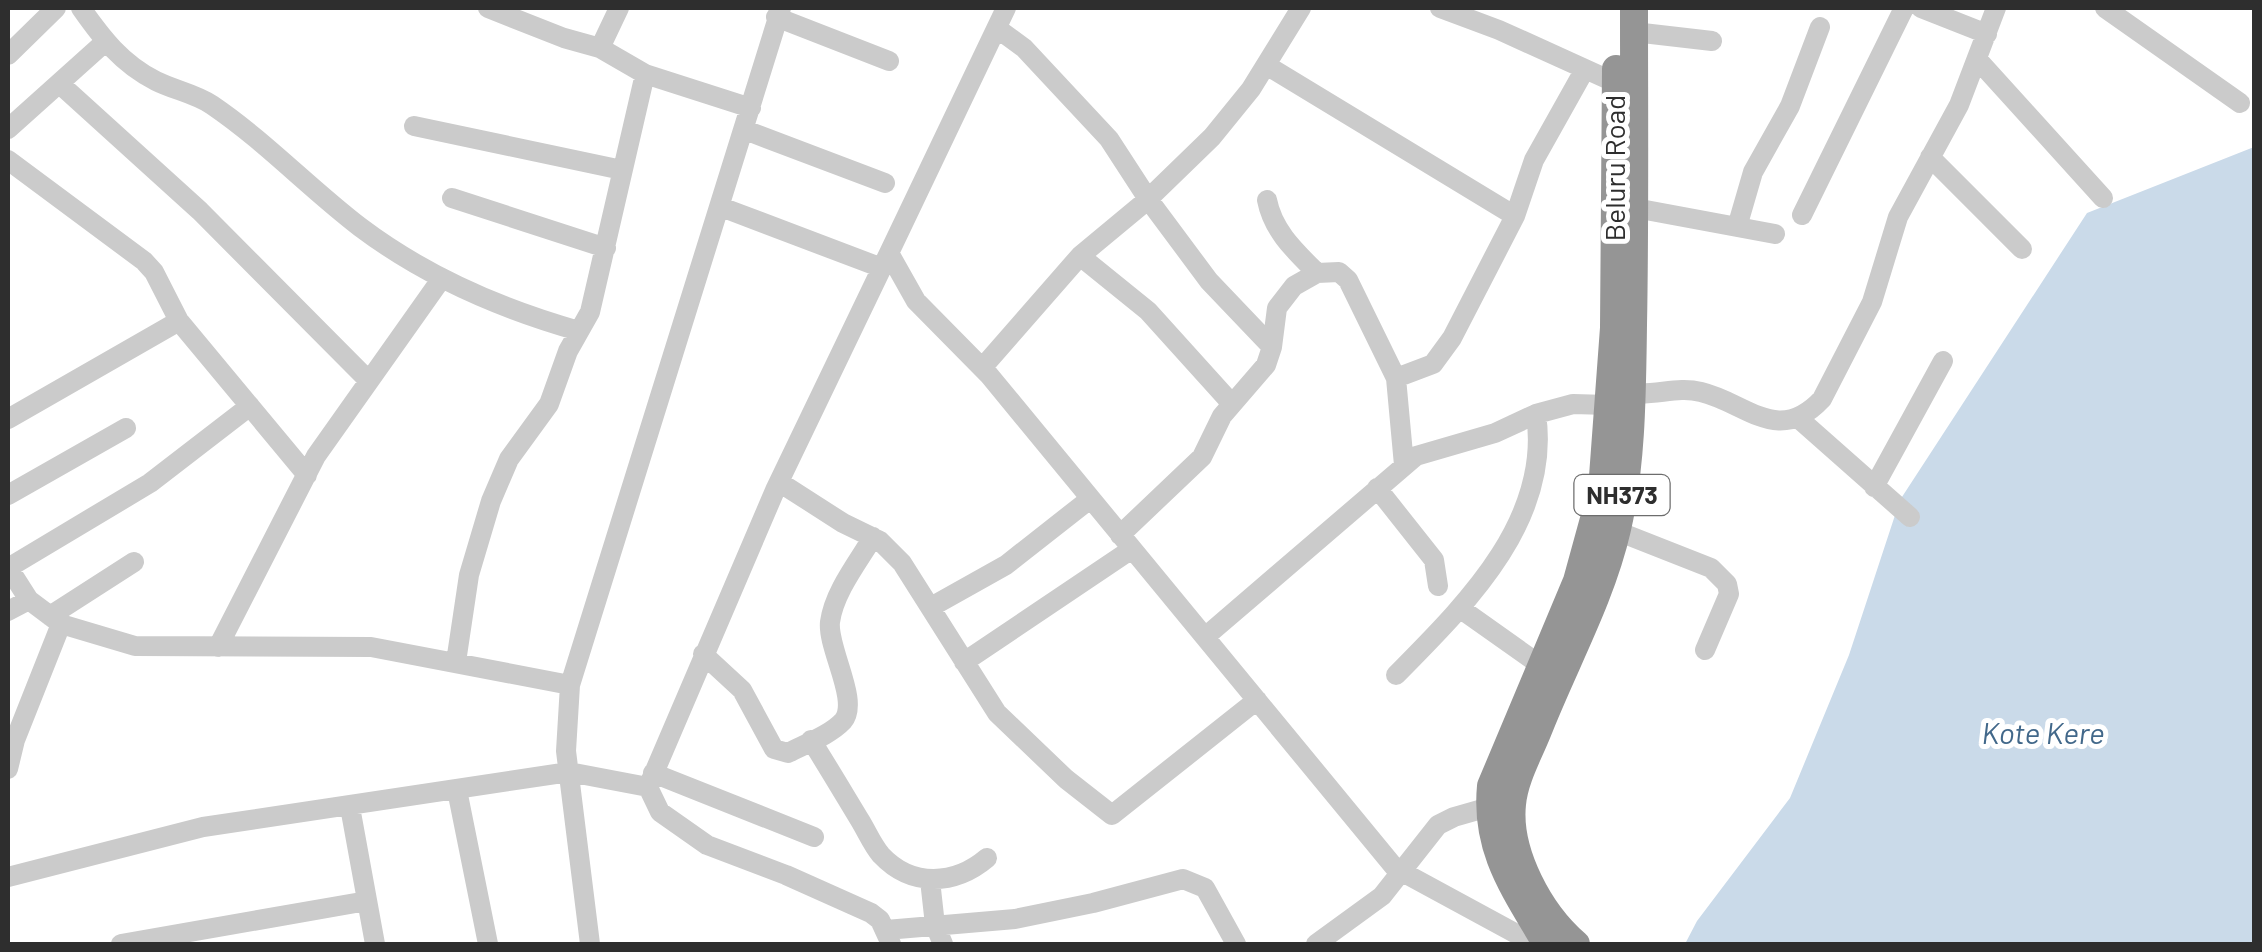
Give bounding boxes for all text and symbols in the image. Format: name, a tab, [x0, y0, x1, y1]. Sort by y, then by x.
street label: Beluru Road	[1597, 95, 1631, 241]
road number: NH373	[1574, 475, 1670, 515]
water label: Kote Kere	[1981, 714, 2105, 750]

